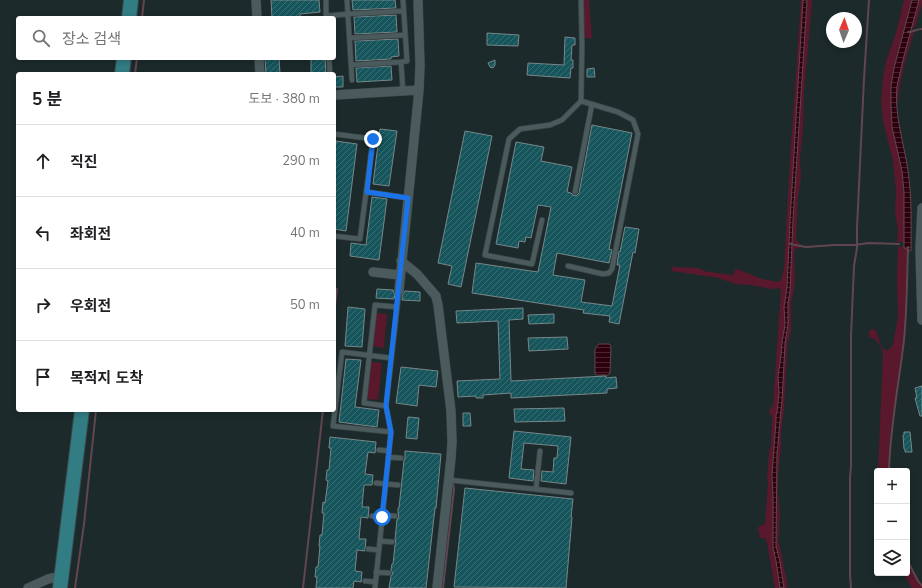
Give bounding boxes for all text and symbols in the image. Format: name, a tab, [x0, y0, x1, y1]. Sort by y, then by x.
north arrow	[826, 12, 862, 48]
search box	[16, 16, 336, 60]
icon: search	[30, 27, 52, 49]
text: 장소 검색	[62, 29, 121, 49]
text: 5 분	[32, 88, 62, 111]
text: 도보 · 380 m	[249, 90, 320, 108]
route end	[364, 130, 382, 148]
icon: ahead	[32, 150, 54, 172]
text: 직진	[70, 152, 98, 172]
text: 290 m	[282, 152, 320, 170]
icon: left	[32, 222, 54, 244]
text: 좌회전	[70, 224, 111, 244]
text: 40 m	[290, 224, 320, 242]
icon: right	[32, 294, 54, 316]
text: 우회전	[70, 296, 111, 316]
text: 50 m	[290, 296, 320, 314]
icon: arrive	[32, 366, 54, 388]
text: 목적지 도착	[70, 368, 143, 388]
map controls	[874, 468, 910, 576]
button: +	[874, 468, 910, 504]
button: −	[874, 504, 910, 540]
route start	[373, 508, 391, 526]
button: layers	[874, 540, 910, 576]

